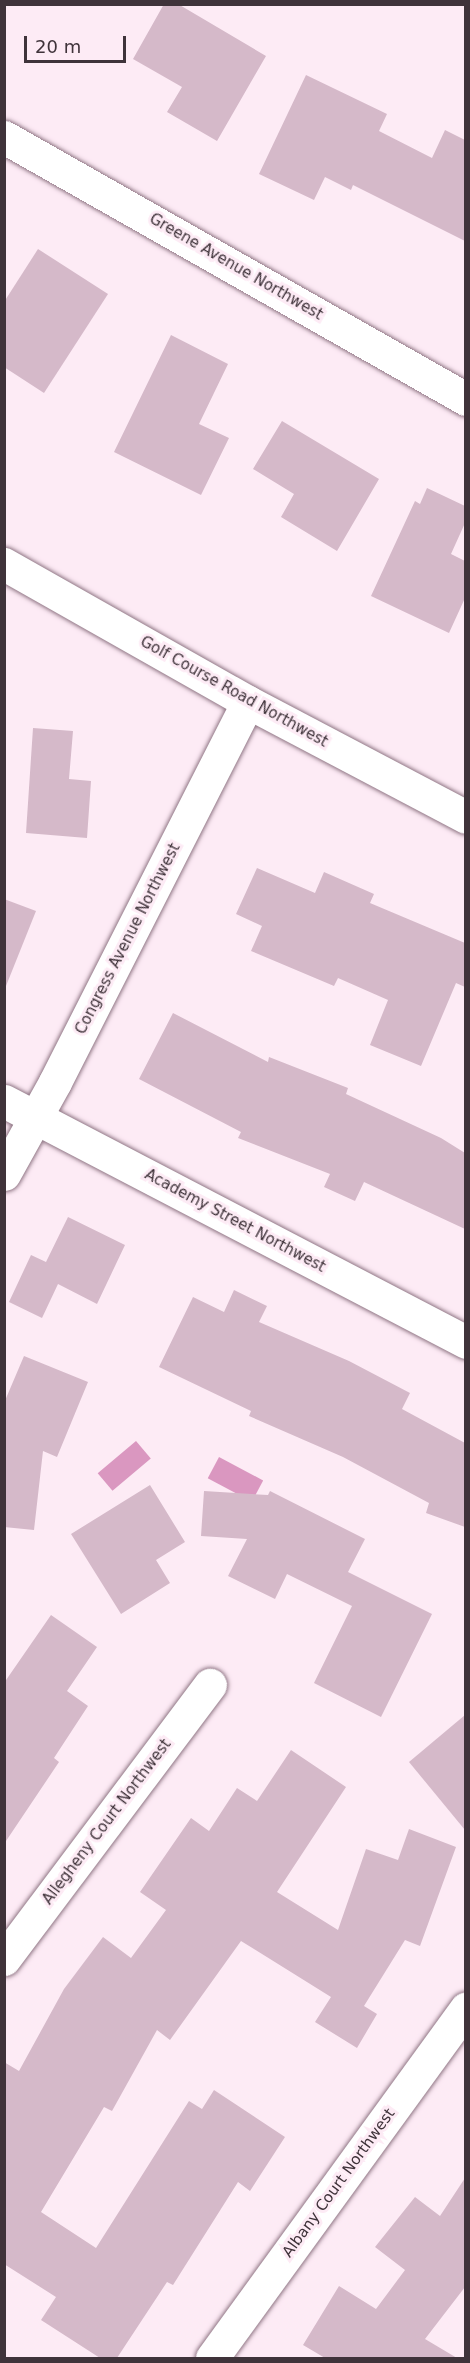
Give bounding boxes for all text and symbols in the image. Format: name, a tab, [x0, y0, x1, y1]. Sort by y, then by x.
scale bar	[27, 24, 129, 62]
text: 20 m	[35, 36, 81, 57]
street label: Greene Avenue Northwest	[146, 210, 326, 324]
street label: Golf Course Road Northwest	[137, 633, 331, 751]
street label: Congress Avenue Northwest	[72, 841, 184, 1037]
street label: Academy Street Northwest	[142, 1166, 328, 1276]
street label: Allegheny Court Northwest	[39, 1736, 175, 1908]
street label: Albany Court Northwest	[279, 2105, 399, 2261]

